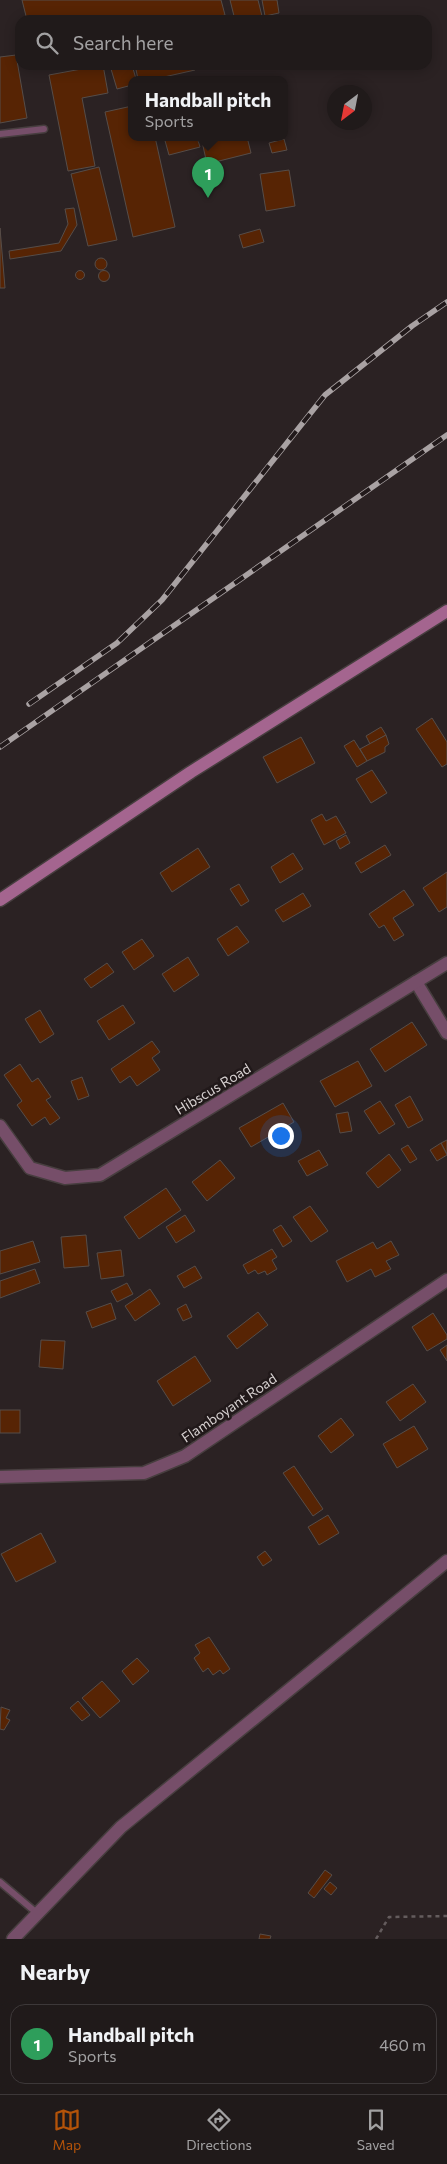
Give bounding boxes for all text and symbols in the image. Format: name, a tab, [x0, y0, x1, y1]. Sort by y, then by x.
search box	[15, 15, 432, 70]
icon: search	[33, 29, 61, 57]
text: Search here	[73, 31, 173, 54]
popup	[128, 76, 288, 141]
north arrow	[327, 85, 372, 130]
text: Handball pitch	[145, 88, 271, 111]
text: Sports	[145, 111, 193, 130]
pin: 1	[192, 157, 224, 198]
street label: Hibscus Road	[172, 1059, 254, 1118]
your location	[268, 1123, 294, 1149]
street label: Flamboyant Road	[178, 1369, 280, 1446]
text: Nearby	[20, 1959, 90, 1984]
text: Handball pitch	[68, 2023, 194, 2046]
text: 1	[33, 2035, 41, 2054]
text: 460 m	[379, 2035, 426, 2054]
text: Sports	[68, 2046, 117, 2065]
tab: Map	[52, 2106, 81, 2153]
tab: Directions	[186, 2106, 252, 2153]
tab: Saved	[357, 2106, 395, 2153]

